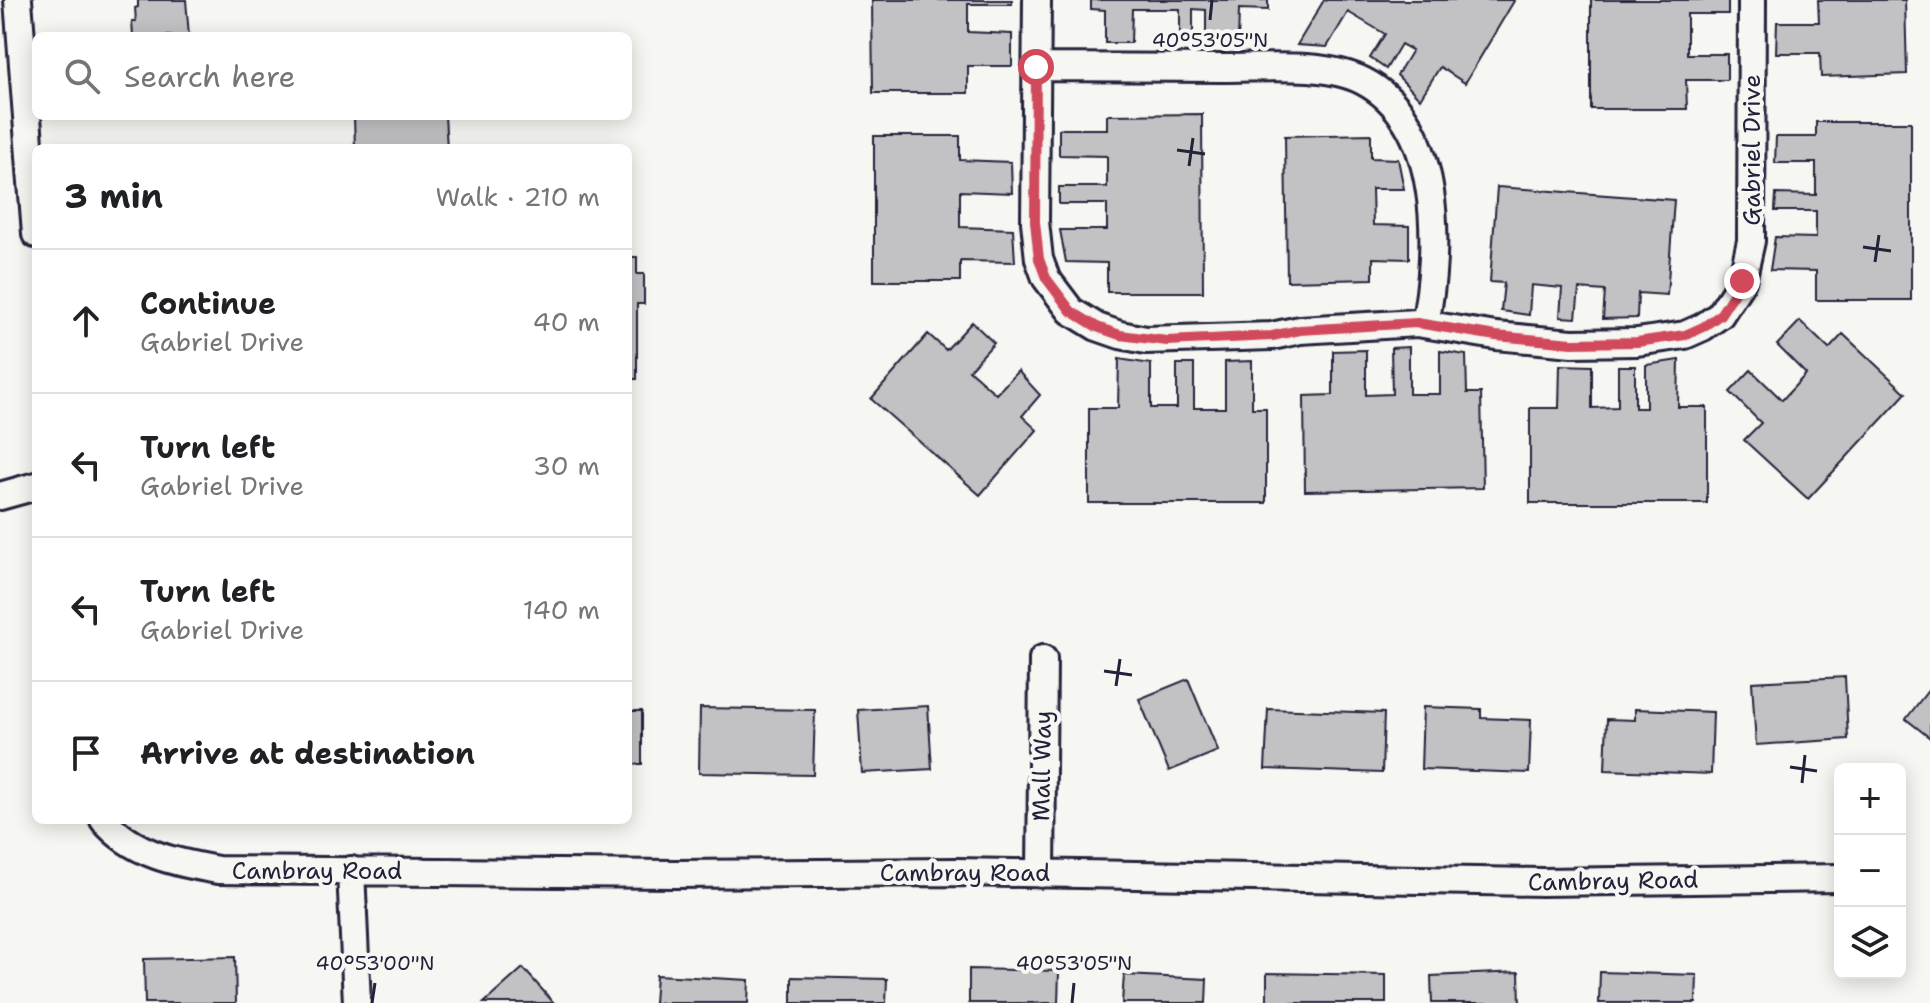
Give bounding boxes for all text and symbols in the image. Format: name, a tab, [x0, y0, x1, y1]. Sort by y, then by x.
text: 40°53'05"N	[1152, 27, 1268, 53]
search box	[32, 32, 632, 120]
route start	[1018, 49, 1054, 85]
icon: search	[60, 54, 104, 98]
text: Search here	[124, 56, 295, 97]
street label: Gabriel Drive	[1736, 74, 1768, 226]
text: 3 min	[64, 173, 163, 219]
text: Walk · 210 m	[436, 179, 600, 214]
route end	[1724, 263, 1760, 299]
text: Continue	[140, 283, 276, 324]
icon: ahead	[64, 299, 108, 343]
text: 40 m	[533, 304, 600, 339]
text: Gabriel Drive	[140, 324, 304, 359]
text: Turn left	[140, 427, 275, 468]
icon: left	[64, 443, 108, 487]
text: 30 m	[533, 448, 600, 483]
text: Gabriel Drive	[140, 468, 304, 503]
text: Turn left	[140, 571, 275, 612]
icon: left	[64, 587, 108, 631]
text: 140 m	[523, 592, 600, 627]
text: Gabriel Drive	[140, 612, 304, 647]
street label: Mall Way	[1025, 710, 1059, 822]
icon: arrive	[64, 731, 108, 775]
text: Arrive at destination	[140, 733, 475, 774]
map controls	[1834, 763, 1906, 979]
button: +	[1834, 763, 1906, 835]
button: −	[1834, 835, 1906, 907]
street label: Cambray Road	[232, 855, 402, 887]
street label: Cambray Road	[880, 857, 1050, 889]
street label: Cambray Road	[1527, 864, 1699, 898]
button: layers	[1834, 907, 1906, 979]
text: 40°53'00"N	[316, 950, 434, 976]
text: 40°53'05"N	[1016, 950, 1132, 976]

